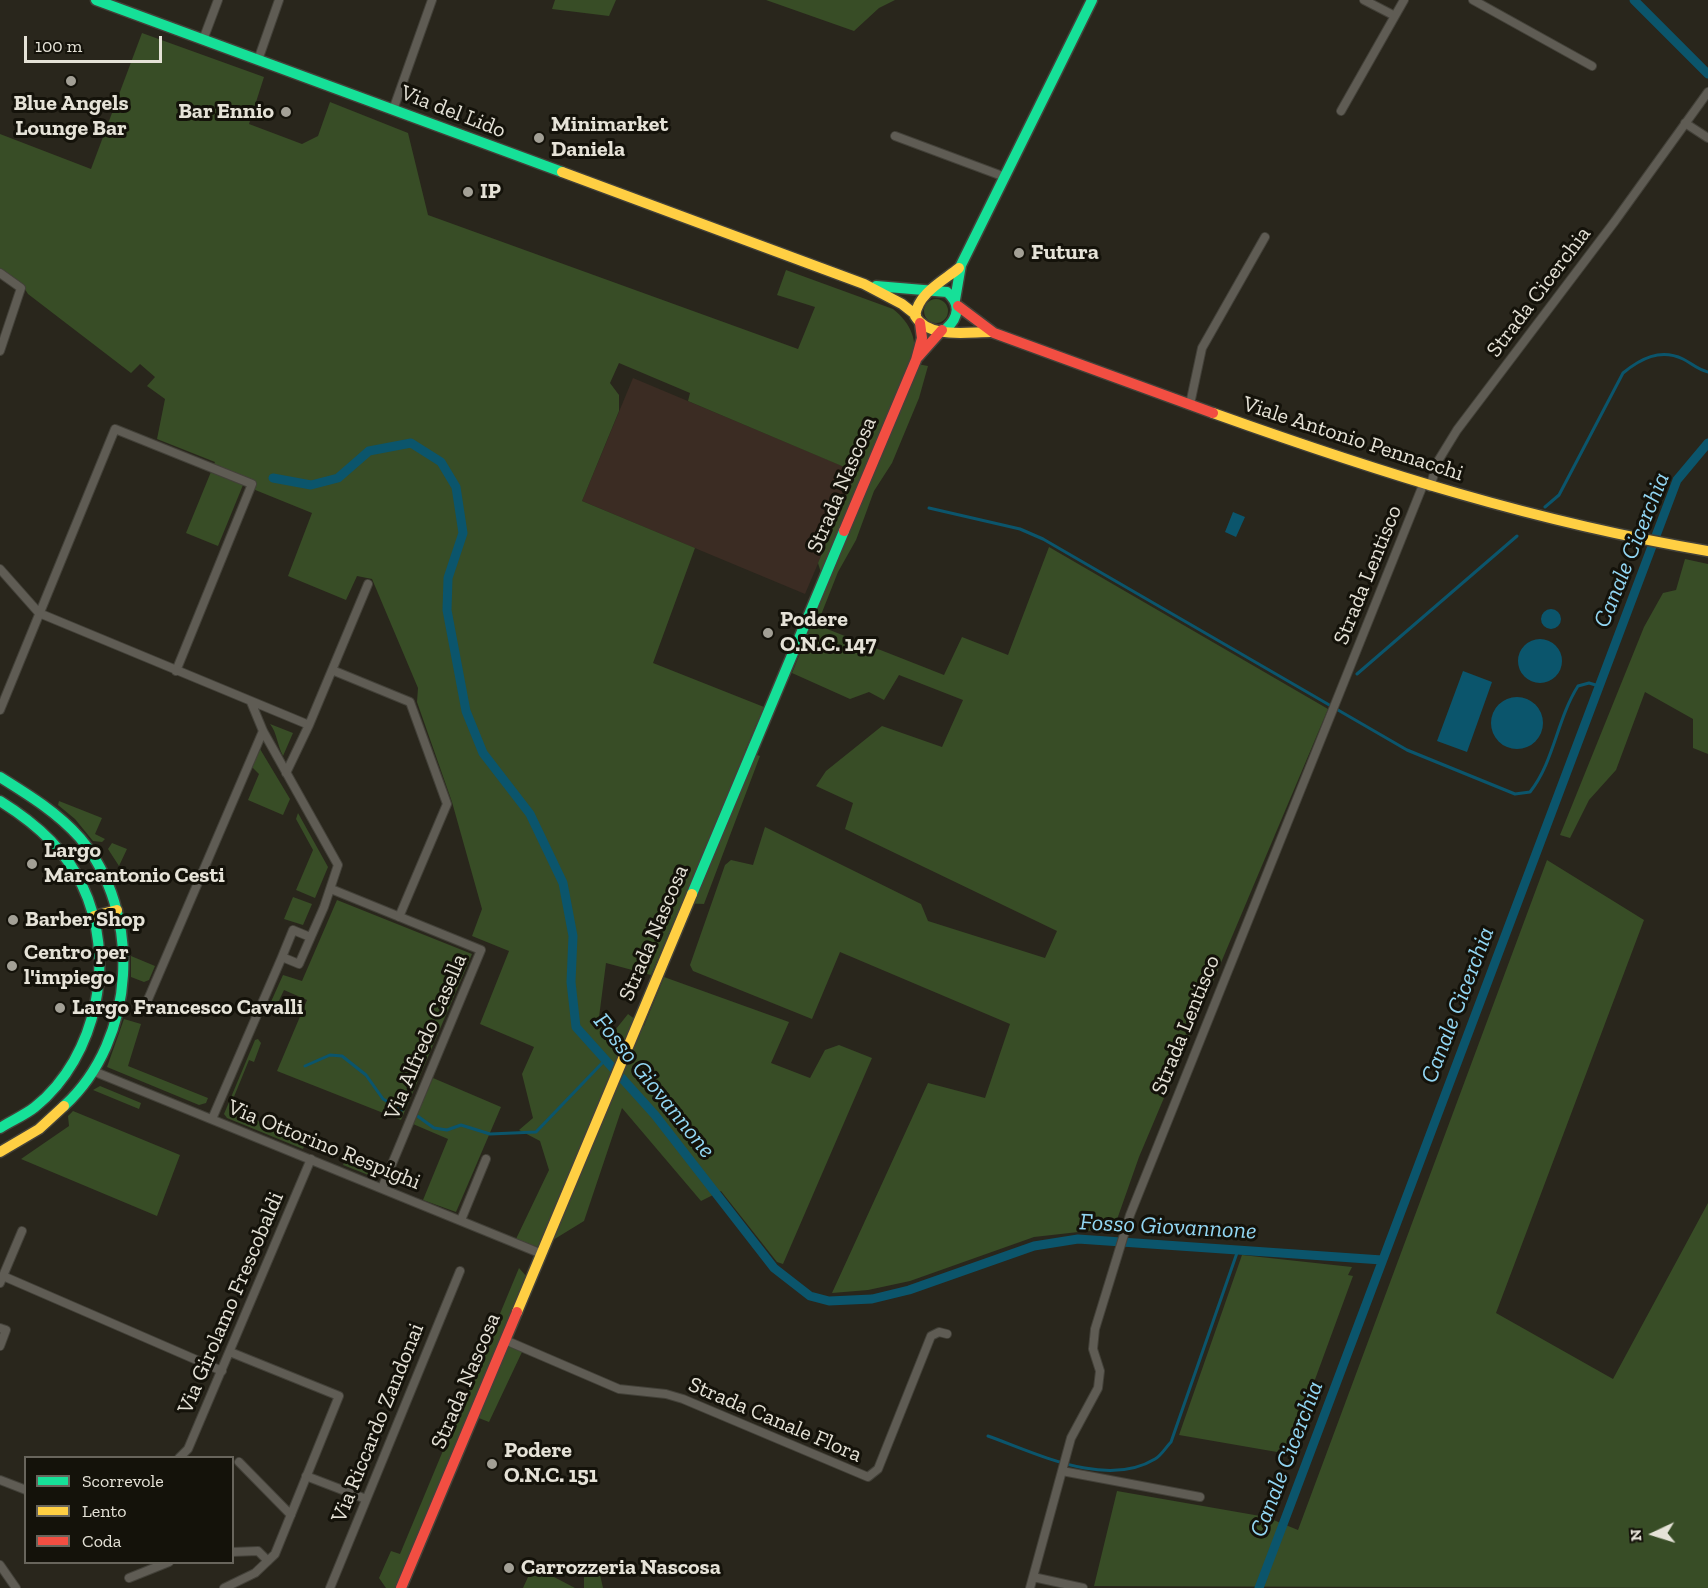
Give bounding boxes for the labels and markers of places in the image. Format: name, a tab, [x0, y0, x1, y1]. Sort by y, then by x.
marker: Blue Angels Lounge Bar	[64, 74, 78, 88]
place label: Blue Angels Lounge Bar	[13, 91, 129, 142]
place label: Bar Ennio	[178, 99, 274, 125]
marker: Bar Ennio	[279, 105, 293, 119]
place label: Minimarket Daniela	[551, 112, 668, 164]
marker: Minimarket Daniela	[532, 131, 546, 145]
place label: IP	[480, 179, 501, 205]
marker: IP	[461, 185, 475, 199]
place label: Futura	[1031, 240, 1099, 266]
marker: Futura	[1012, 246, 1026, 260]
place label: Podere O.N.C. 147	[780, 607, 876, 658]
marker: Podere O.N.C. 147	[761, 626, 775, 640]
place label: Largo Marcantonio Cesti	[44, 838, 225, 890]
marker: Largo Marcantonio Cesti	[25, 857, 39, 871]
place label: Barber Shop	[25, 907, 145, 933]
marker: Barber Shop	[6, 913, 20, 927]
place label: Centro per l'impiego	[24, 940, 129, 992]
marker: Centro per l'impiego	[5, 959, 19, 973]
place label: Largo Francesco Cavalli	[72, 995, 303, 1021]
marker: Largo Francesco Cavalli	[53, 1001, 67, 1015]
place label: Podere O.N.C. 151	[504, 1438, 598, 1490]
marker: Podere O.N.C. 151	[485, 1457, 499, 1471]
place label: Carrozzeria Nascosa	[521, 1555, 721, 1581]
marker: Carrozzeria Nascosa	[502, 1561, 516, 1575]

